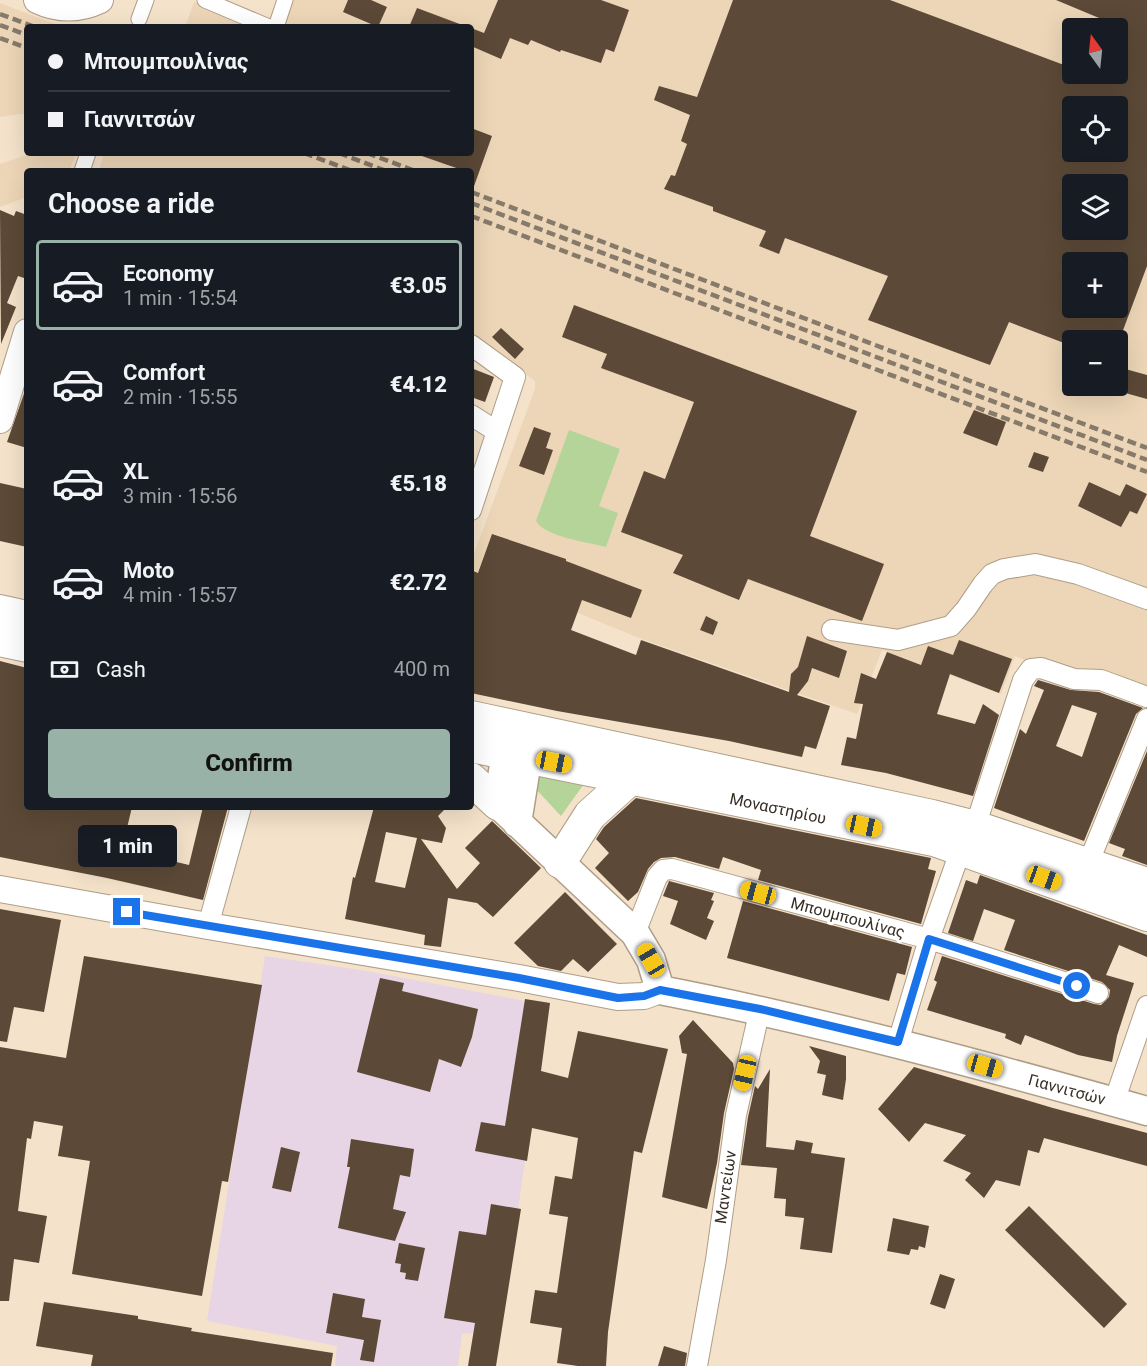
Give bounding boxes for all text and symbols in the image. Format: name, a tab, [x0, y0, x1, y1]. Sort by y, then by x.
north arrow	[1062, 18, 1128, 84]
map controls	[1062, 18, 1128, 396]
text: Μπουμπουλίνας	[84, 49, 248, 74]
button: locate	[1062, 96, 1128, 162]
text: Γιαννιτσών	[84, 107, 195, 132]
button: layers	[1062, 174, 1128, 240]
text: Choose a ride	[48, 188, 214, 220]
button: +	[1062, 252, 1128, 318]
icon: car	[51, 258, 105, 312]
text: Economy	[123, 261, 214, 286]
text: €3.05	[390, 273, 447, 298]
text: 1 min · 15:54	[123, 286, 238, 310]
button: −	[1062, 330, 1128, 396]
icon: car	[51, 357, 105, 411]
text: Comfort	[123, 360, 205, 385]
text: €4.12	[390, 372, 447, 397]
text: 2 min · 15:55	[123, 385, 238, 409]
icon: car	[51, 456, 105, 510]
text: XL	[123, 459, 149, 484]
text: €5.18	[390, 471, 447, 496]
text: 3 min · 15:56	[123, 484, 238, 508]
icon: car	[51, 555, 105, 609]
text: Moto	[123, 558, 174, 583]
text: €2.72	[390, 570, 447, 595]
text: 4 min · 15:57	[123, 583, 238, 607]
icon: cash	[48, 653, 81, 686]
text: Cash	[96, 657, 146, 682]
text: 400 m	[394, 657, 450, 681]
button: Confirm	[48, 729, 450, 798]
car	[535, 750, 573, 774]
street label: Μοναστηρίου	[728, 789, 828, 828]
car	[845, 813, 883, 839]
callout: 1 min	[78, 825, 176, 867]
text: 1 min	[102, 834, 153, 858]
car	[1024, 863, 1064, 893]
car	[738, 880, 778, 906]
street label: Μπουμπουλίνας	[789, 893, 907, 942]
route end	[113, 898, 140, 925]
car	[634, 940, 668, 980]
route start	[1063, 972, 1090, 999]
car	[965, 1052, 1005, 1080]
car	[732, 1053, 758, 1093]
street label: Γιαννιτσών	[1026, 1070, 1108, 1109]
street label: Μαντείων	[711, 1149, 740, 1225]

